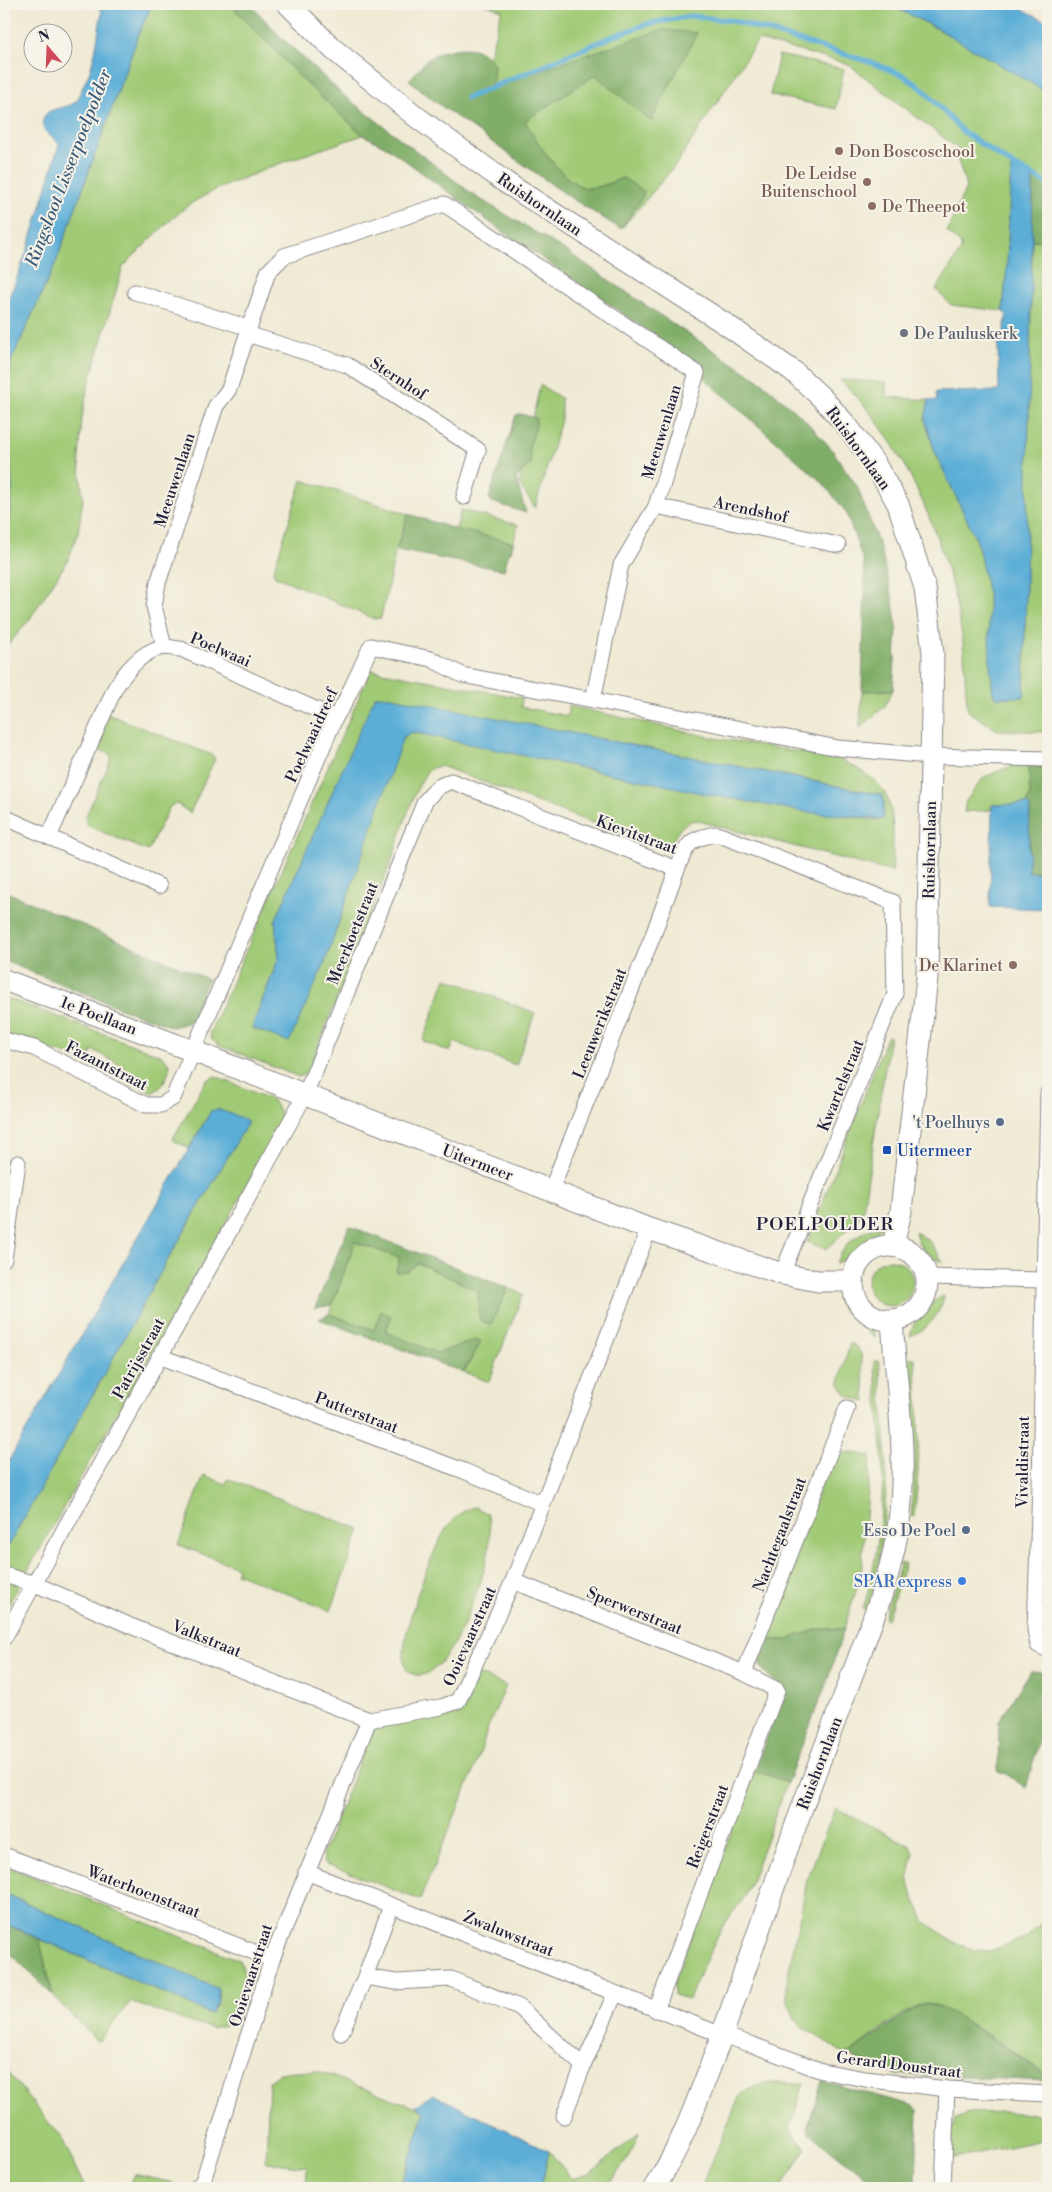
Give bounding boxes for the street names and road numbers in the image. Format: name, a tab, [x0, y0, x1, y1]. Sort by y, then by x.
street label: Ruishornlaan	[493, 169, 586, 241]
street label: Sternhof	[366, 353, 432, 405]
street label: Meeuwenlaan	[638, 382, 686, 482]
street label: Ruishornlaan	[821, 403, 895, 495]
street label: Meeuwenlaan	[150, 430, 200, 530]
street label: Arendshof	[711, 492, 791, 528]
street label: Poelwaai	[187, 628, 254, 672]
street label: Poelwaaidreef	[281, 684, 343, 786]
street label: Ruishornlaan	[919, 800, 941, 899]
street label: Kievitstraat	[593, 811, 680, 859]
street label: Meerkoetstraat	[323, 879, 383, 988]
street label: Leeuwerikstraat	[569, 965, 631, 1082]
street label: 1e Poellaan	[58, 992, 140, 1040]
street label: Kwartelstraat	[813, 1036, 869, 1134]
street label: Fazantstraat	[62, 1037, 152, 1095]
street label: Uitermeer	[439, 1140, 516, 1186]
street label: Patrijsstraat	[108, 1314, 170, 1403]
street label: Putterstraat	[312, 1388, 402, 1438]
street label: Vivaldistraat	[1012, 1415, 1034, 1509]
street label: Nachtegaalstraat	[749, 1474, 811, 1595]
street label: Ooievaarstraat	[439, 1583, 501, 1689]
street label: Sperwerstraat	[584, 1583, 686, 1639]
street label: Valkstraat	[168, 1616, 245, 1662]
street label: Ruishornlaan	[793, 1714, 847, 1813]
street label: Reigerstraat	[683, 1781, 733, 1871]
street label: Waterhoenstraat	[83, 1861, 203, 1923]
street label: Zwaluwstraat	[460, 1907, 557, 1961]
street label: Ooievaarstraat	[225, 1921, 277, 2029]
street label: Gerard Doustraat	[835, 2047, 963, 2083]

